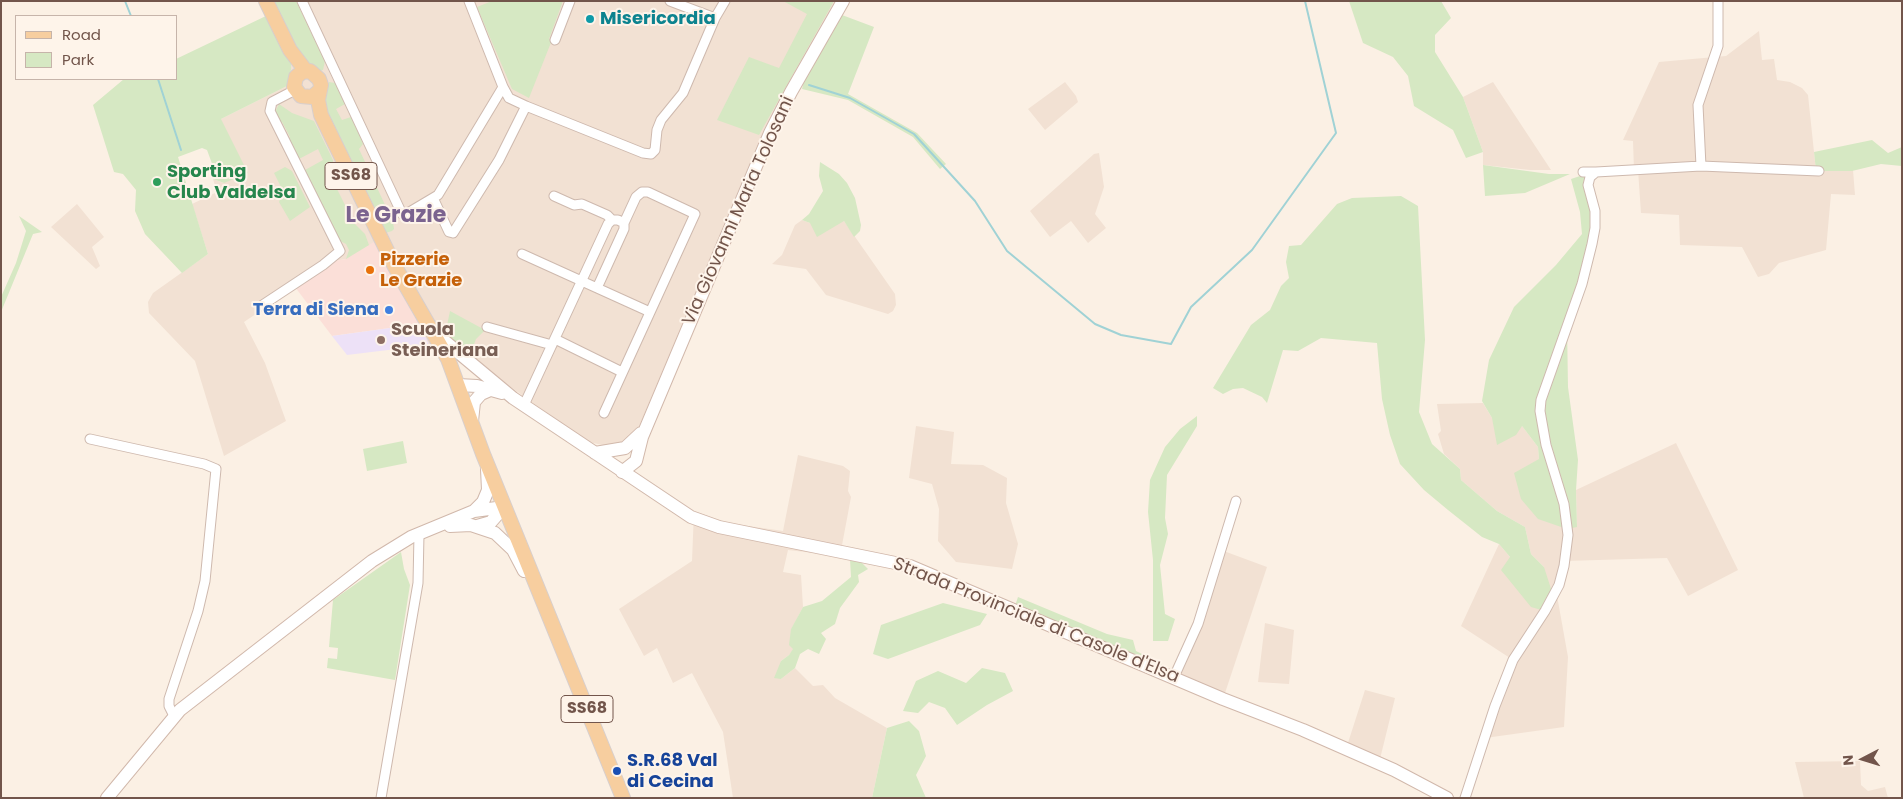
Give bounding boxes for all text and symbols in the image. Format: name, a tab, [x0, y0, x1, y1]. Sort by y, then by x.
place label: Misericordia	[600, 8, 716, 30]
marker: Misericordia	[584, 13, 596, 25]
legend	[15, 15, 178, 80]
text: Road	[62, 24, 101, 45]
text: Park	[62, 49, 94, 70]
street label: Via Giovanni Maria Tolosani	[679, 93, 799, 329]
place label: Sporting Club Valdelsa	[167, 161, 296, 203]
road number: SS68	[325, 162, 377, 190]
marker: Sporting Club Valdelsa	[151, 176, 163, 188]
district label: Le Grazie	[346, 203, 446, 229]
place label: Pizzerie Le Grazie	[380, 249, 462, 292]
marker: Pizzerie Le Grazie	[364, 264, 376, 276]
place label: Terra di Siena	[253, 299, 379, 321]
marker: Terra di Siena	[383, 304, 395, 316]
place label: Scuola Steineriana	[391, 319, 499, 362]
marker: Scuola Steineriana	[375, 334, 387, 346]
street label: Strada Provinciale di Casole d'Elsa	[890, 554, 1182, 688]
road number: SS68	[561, 696, 613, 722]
north arrow	[1838, 734, 1888, 784]
place label: S.R.68 Val di Cecina	[627, 750, 718, 792]
text: N	[1838, 754, 1858, 766]
marker: S.R.68 Val di Cecina	[611, 765, 623, 777]

